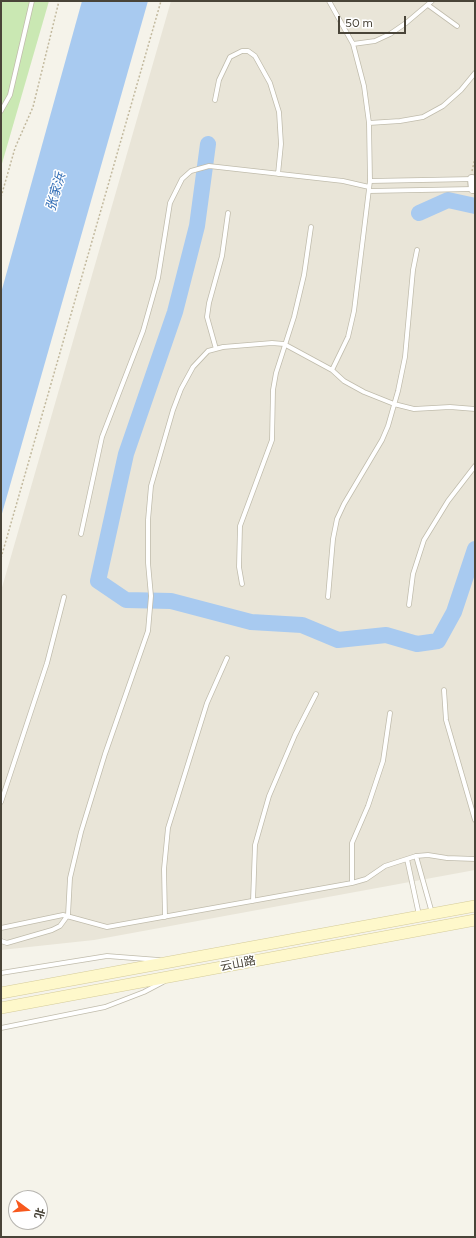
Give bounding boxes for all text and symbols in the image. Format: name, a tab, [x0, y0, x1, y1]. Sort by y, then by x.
scale bar	[340, 8, 408, 34]
text: 50 m	[345, 16, 373, 30]
water label: 张家浜	[43, 171, 69, 213]
street label: 云山路	[219, 953, 257, 975]
north arrow	[8, 1190, 48, 1230]
text: 北	[31, 1206, 47, 1220]

